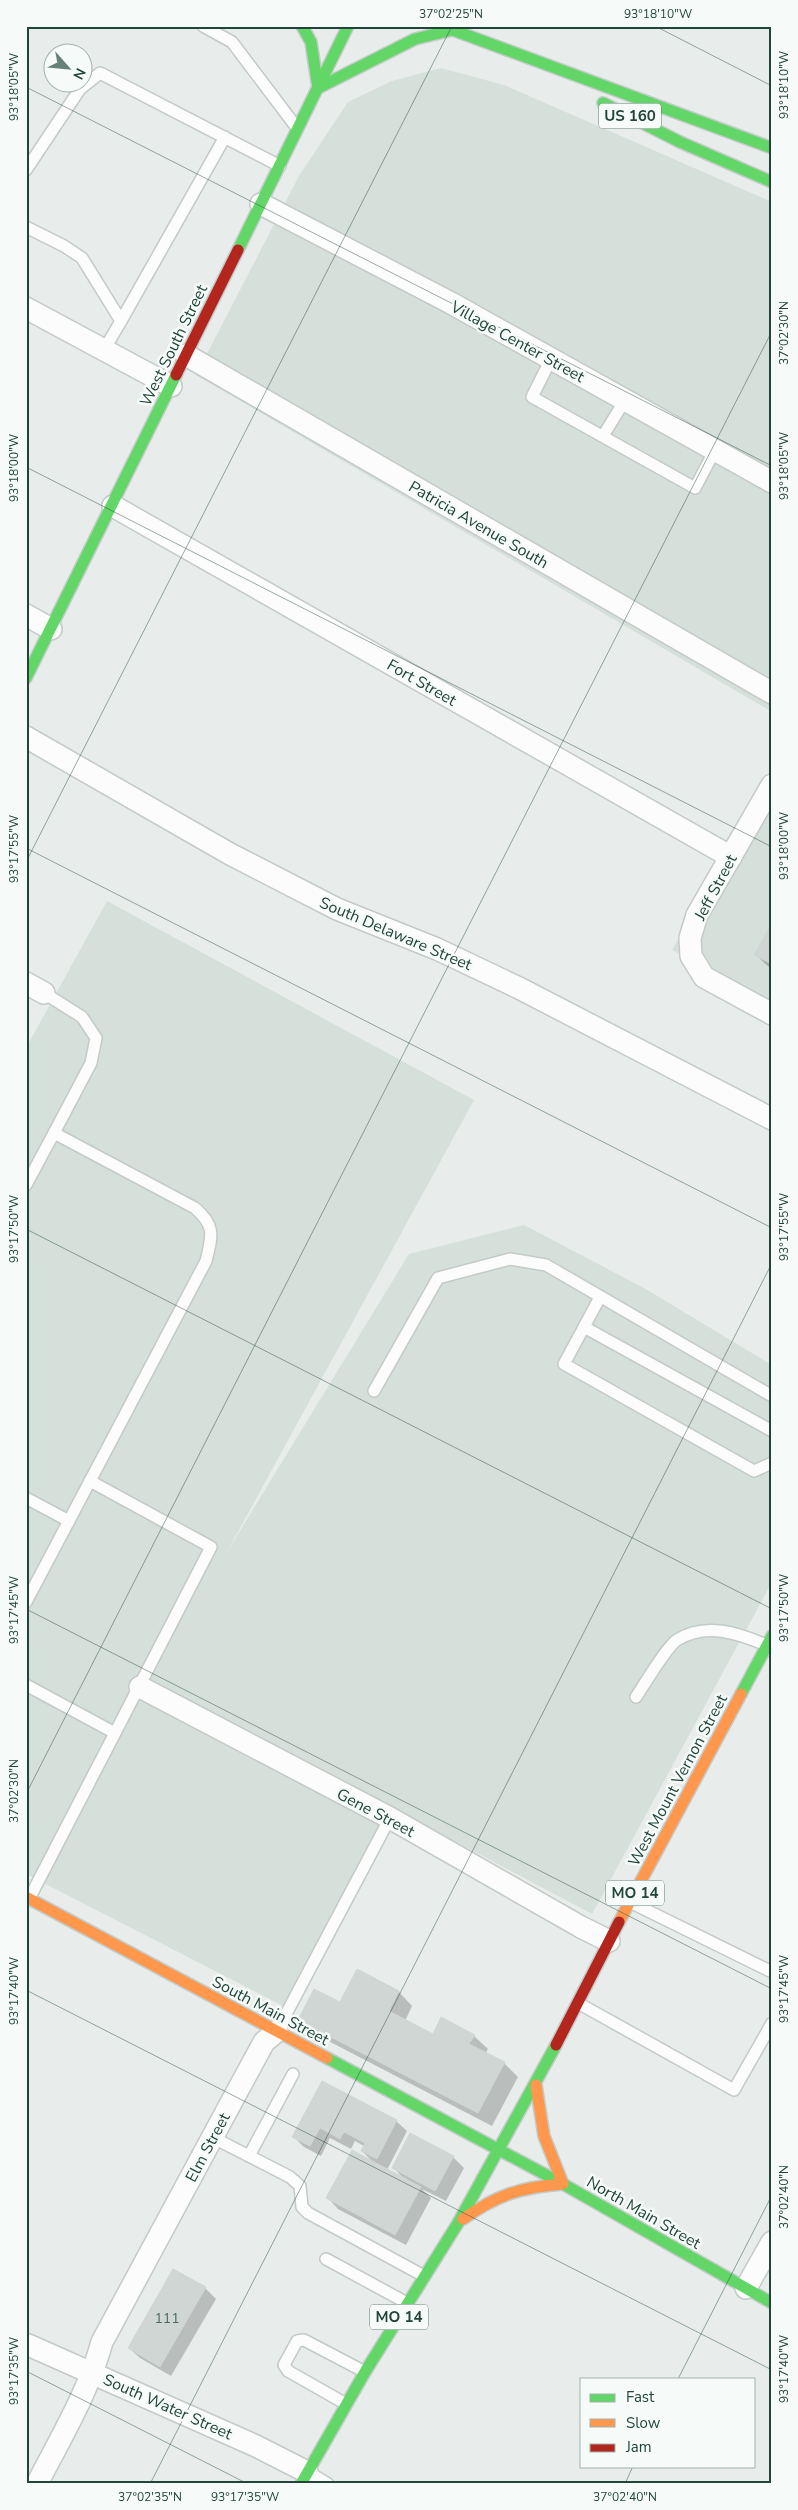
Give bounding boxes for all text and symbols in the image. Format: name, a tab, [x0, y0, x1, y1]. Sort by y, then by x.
text: 37°02'25"N	[419, 6, 483, 22]
text: 93°18'10"W	[624, 6, 692, 22]
north arrow	[42, 42, 92, 92]
text: 93°18'10"W	[776, 51, 792, 119]
text: 93°18'05"W	[6, 53, 22, 121]
text: N	[68, 65, 90, 83]
road number: US 160	[599, 104, 661, 128]
street label: West South Street	[135, 281, 213, 410]
street label: Village Center Street	[446, 295, 589, 388]
text: 37°02'30"N	[776, 301, 792, 365]
text: 93°18'05"W	[776, 432, 792, 500]
text: 93°18'00"W	[6, 434, 22, 502]
street label: Patricia Avenue South	[405, 476, 552, 574]
street label: Fort Street	[383, 654, 461, 712]
text: 93°18'00"W	[776, 812, 792, 880]
text: 93°17'55"W	[6, 815, 22, 883]
street label: Jeff Street	[689, 850, 743, 925]
street label: South Delaware Street	[316, 892, 476, 976]
text: 93°17'55"W	[776, 1193, 792, 1261]
text: 93°17'50"W	[6, 1195, 22, 1263]
text: 93°17'50"W	[776, 1574, 792, 1642]
text: 93°17'45"W	[6, 1576, 22, 1644]
street label: West Mount Vernon Street	[623, 1690, 733, 1870]
text: 37°02'30"N	[6, 1759, 22, 1823]
street label: Gene Street	[333, 1783, 419, 1843]
road number: MO 14	[606, 1880, 664, 1906]
text: 93°17'45"W	[776, 1955, 792, 2023]
text: 93°17'40"W	[6, 1957, 22, 2025]
street label: South Main Street	[208, 1971, 333, 2051]
street label: Elm Street	[180, 2109, 236, 2186]
text: 37°02'40"N	[776, 2165, 792, 2229]
street label: North Main Street	[582, 2171, 705, 2255]
road number: MO 14	[370, 2304, 428, 2330]
house number: 111	[154, 2309, 180, 2328]
text: 93°17'40"W	[776, 2335, 792, 2403]
text: 93°17'35"W	[6, 2337, 22, 2405]
street label: South Water Street	[100, 2369, 236, 2445]
legend	[580, 2378, 756, 2468]
text: Fast	[626, 2387, 655, 2407]
text: Slow	[626, 2413, 661, 2433]
text: Jam	[625, 2437, 652, 2457]
text: 37°02'35"N	[118, 2489, 182, 2505]
text: 93°17'35"W	[211, 2489, 279, 2505]
text: 37°02'40"N	[593, 2489, 657, 2505]

